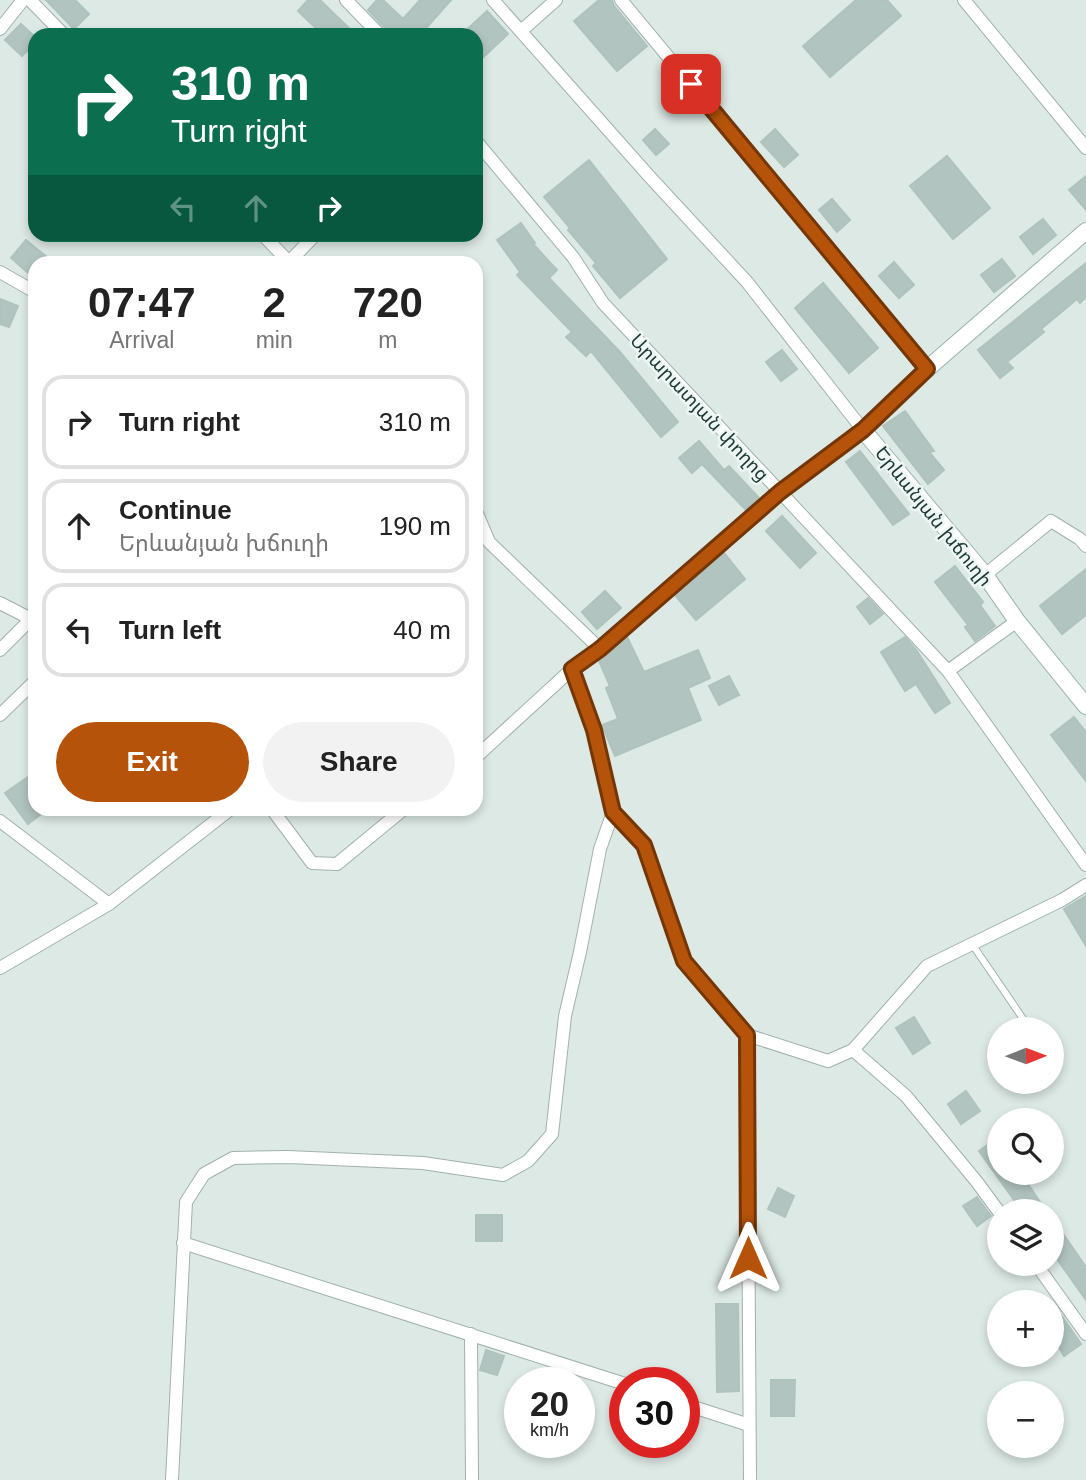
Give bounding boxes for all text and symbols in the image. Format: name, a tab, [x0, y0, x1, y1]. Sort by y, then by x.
pin	[661, 54, 721, 114]
icon: right	[56, 56, 147, 147]
text: 310 m	[171, 56, 310, 110]
icon: arrive	[672, 65, 710, 103]
text: Turn right	[171, 113, 307, 149]
icon: left	[164, 189, 202, 227]
icon: ahead	[237, 189, 275, 227]
icon: right	[310, 189, 348, 227]
text: 07:47	[88, 279, 196, 326]
text: 2	[262, 279, 286, 326]
text: 720	[353, 279, 423, 326]
text: Arrival	[109, 327, 174, 353]
text: min	[256, 327, 293, 353]
text: m	[378, 327, 397, 353]
street label: Արարատյան փողոց	[625, 330, 773, 486]
icon: right	[60, 403, 98, 441]
text: Turn right	[119, 407, 240, 437]
text: 310 m	[379, 407, 451, 437]
street label: Երևանյան խճուղի	[870, 442, 996, 591]
text: Continue	[119, 495, 232, 525]
icon: ahead	[60, 507, 98, 545]
text: 190 m	[379, 511, 451, 541]
text: Երևանյան խճուղի	[119, 530, 329, 556]
icon: left	[60, 611, 98, 649]
text: Turn left	[119, 615, 221, 645]
text: 40 m	[393, 615, 451, 645]
button: Exit	[56, 722, 249, 802]
button: Share	[263, 722, 455, 802]
north arrow	[987, 1017, 1064, 1094]
map controls	[987, 1017, 1064, 1458]
button: search	[987, 1108, 1064, 1185]
button: layers	[987, 1199, 1064, 1276]
position arrow	[711, 1221, 785, 1295]
button: +	[987, 1290, 1064, 1367]
speed limit sign: 30	[609, 1367, 700, 1458]
button: −	[987, 1381, 1064, 1458]
text: 20	[530, 1384, 569, 1423]
text: km/h	[530, 1420, 569, 1440]

